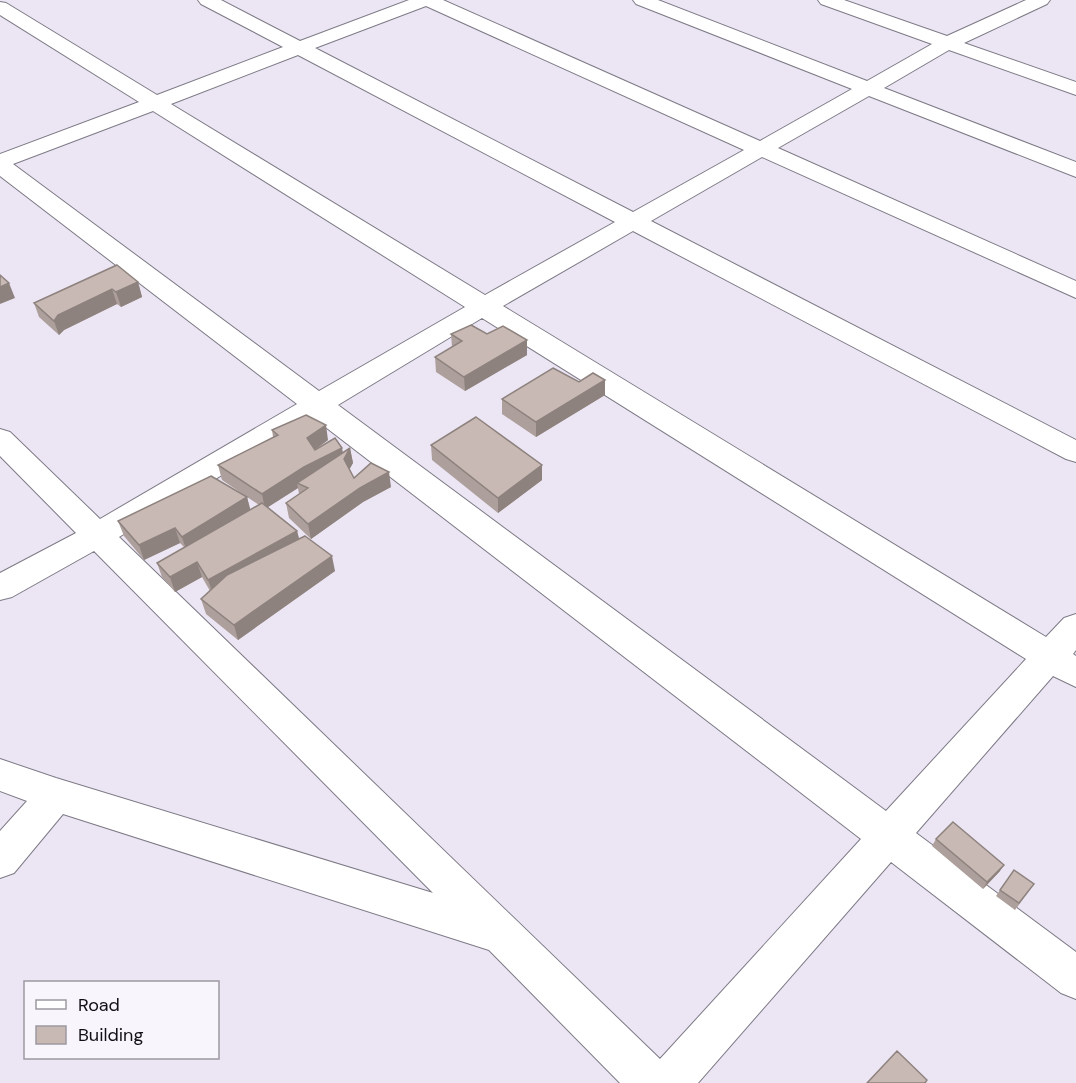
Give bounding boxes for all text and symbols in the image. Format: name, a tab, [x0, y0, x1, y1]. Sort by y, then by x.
legend	[24, 981, 219, 1059]
text: Road	[78, 993, 120, 1017]
text: Building	[78, 1023, 143, 1047]

